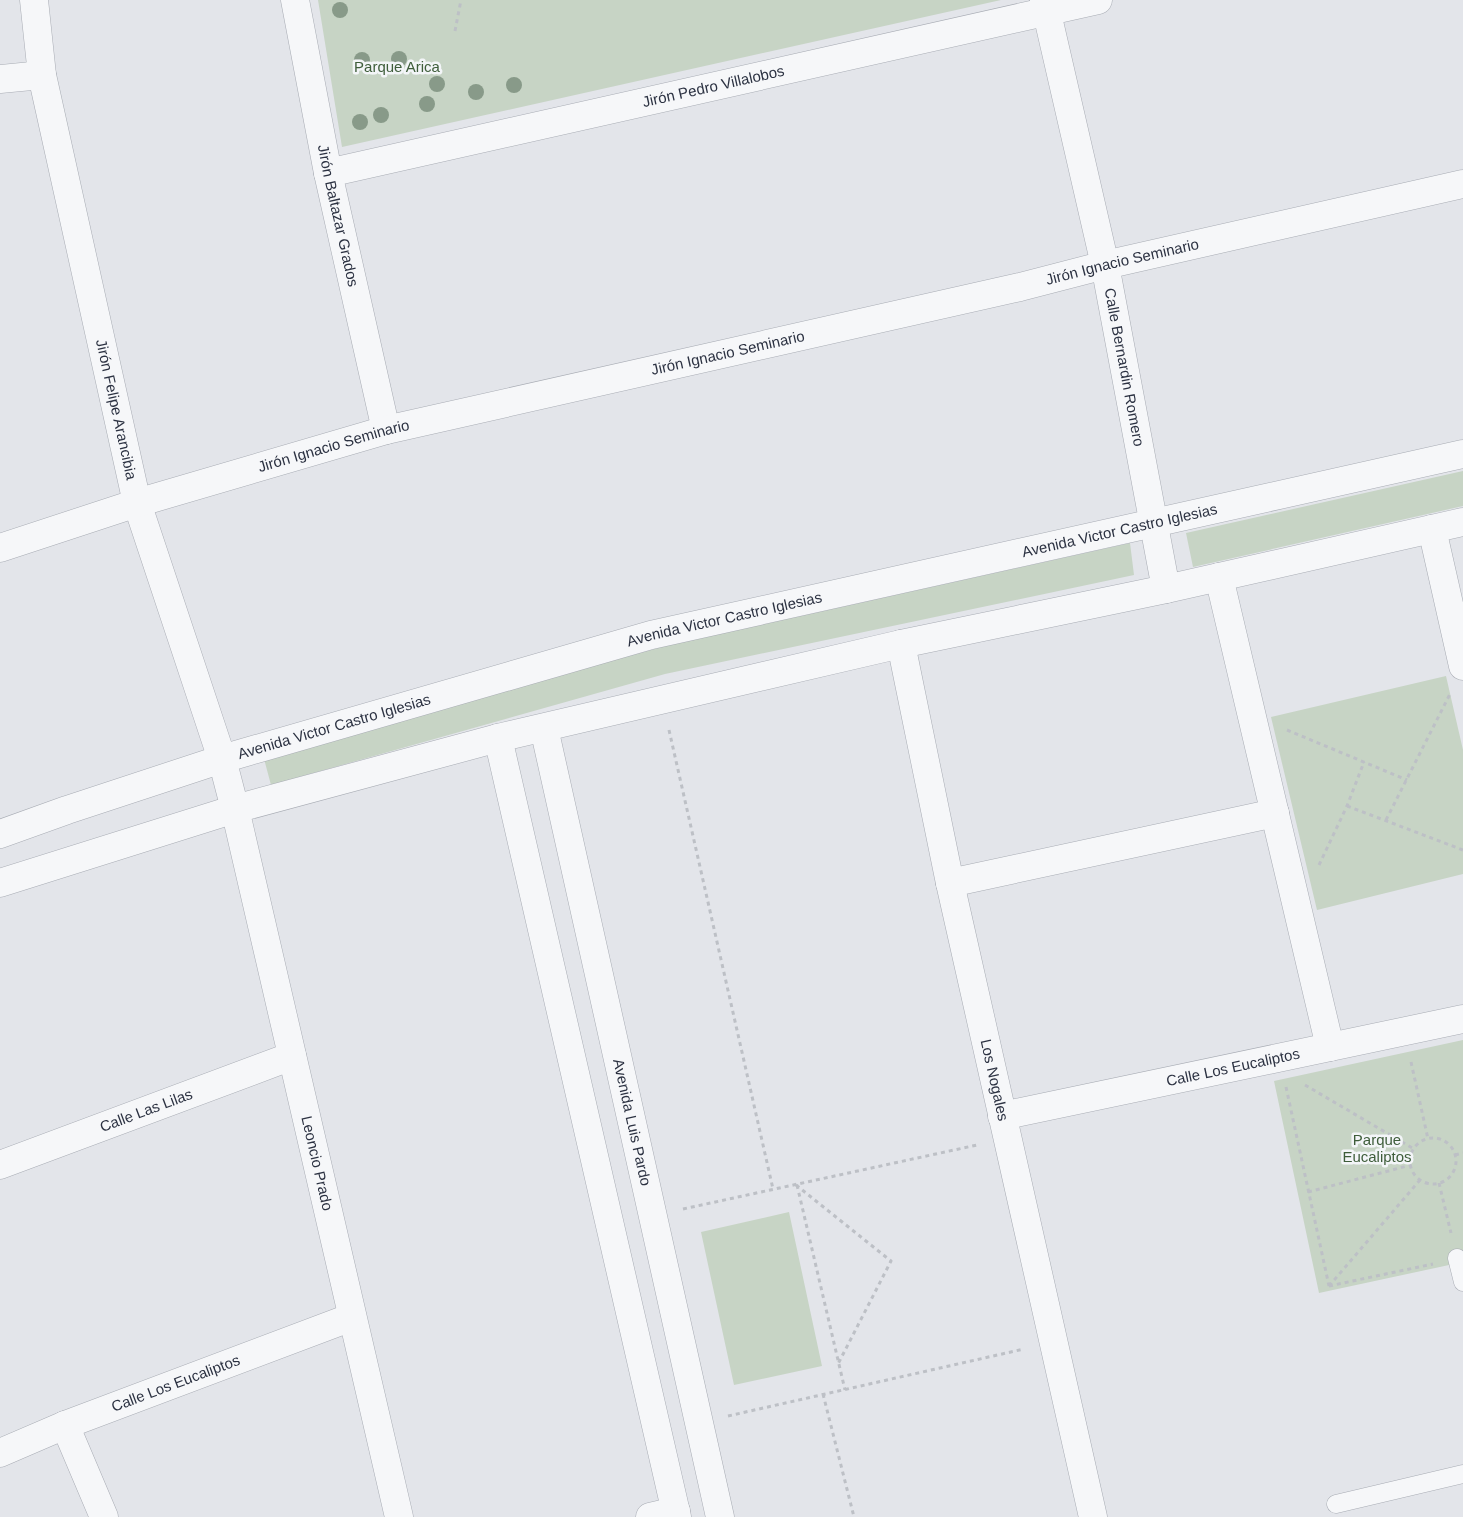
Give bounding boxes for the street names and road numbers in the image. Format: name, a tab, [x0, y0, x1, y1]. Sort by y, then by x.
street label: Jirón Pedro Villalobos	[641, 62, 786, 110]
street label: Jirón Baltazar Grados	[315, 143, 362, 288]
street label: Jirón Ignacio Seminario	[1044, 235, 1200, 288]
street label: Calle Bernardin Romero	[1101, 286, 1148, 448]
street label: Jirón Ignacio Seminario	[649, 327, 806, 378]
street label: Jirón Felipe Arancibia	[93, 337, 141, 482]
street label: Jirón Ignacio Seminario	[256, 416, 411, 475]
street label: Avenida Victor Castro Iglesias	[1020, 500, 1219, 560]
street label: Avenida Victor Castro Iglesias	[625, 588, 823, 650]
street label: Avenida Victor Castro Iglesias	[236, 690, 432, 762]
street label: Los Nogales	[977, 1037, 1012, 1123]
street label: Calle Los Eucaliptos	[1165, 1045, 1301, 1089]
street label: Avenida Luis Pardo	[610, 1057, 655, 1187]
street label: Calle Las Lilas	[97, 1085, 195, 1135]
street label: Leoncio Prado	[298, 1114, 337, 1212]
street label: Calle Los Eucaliptos	[109, 1351, 242, 1415]

